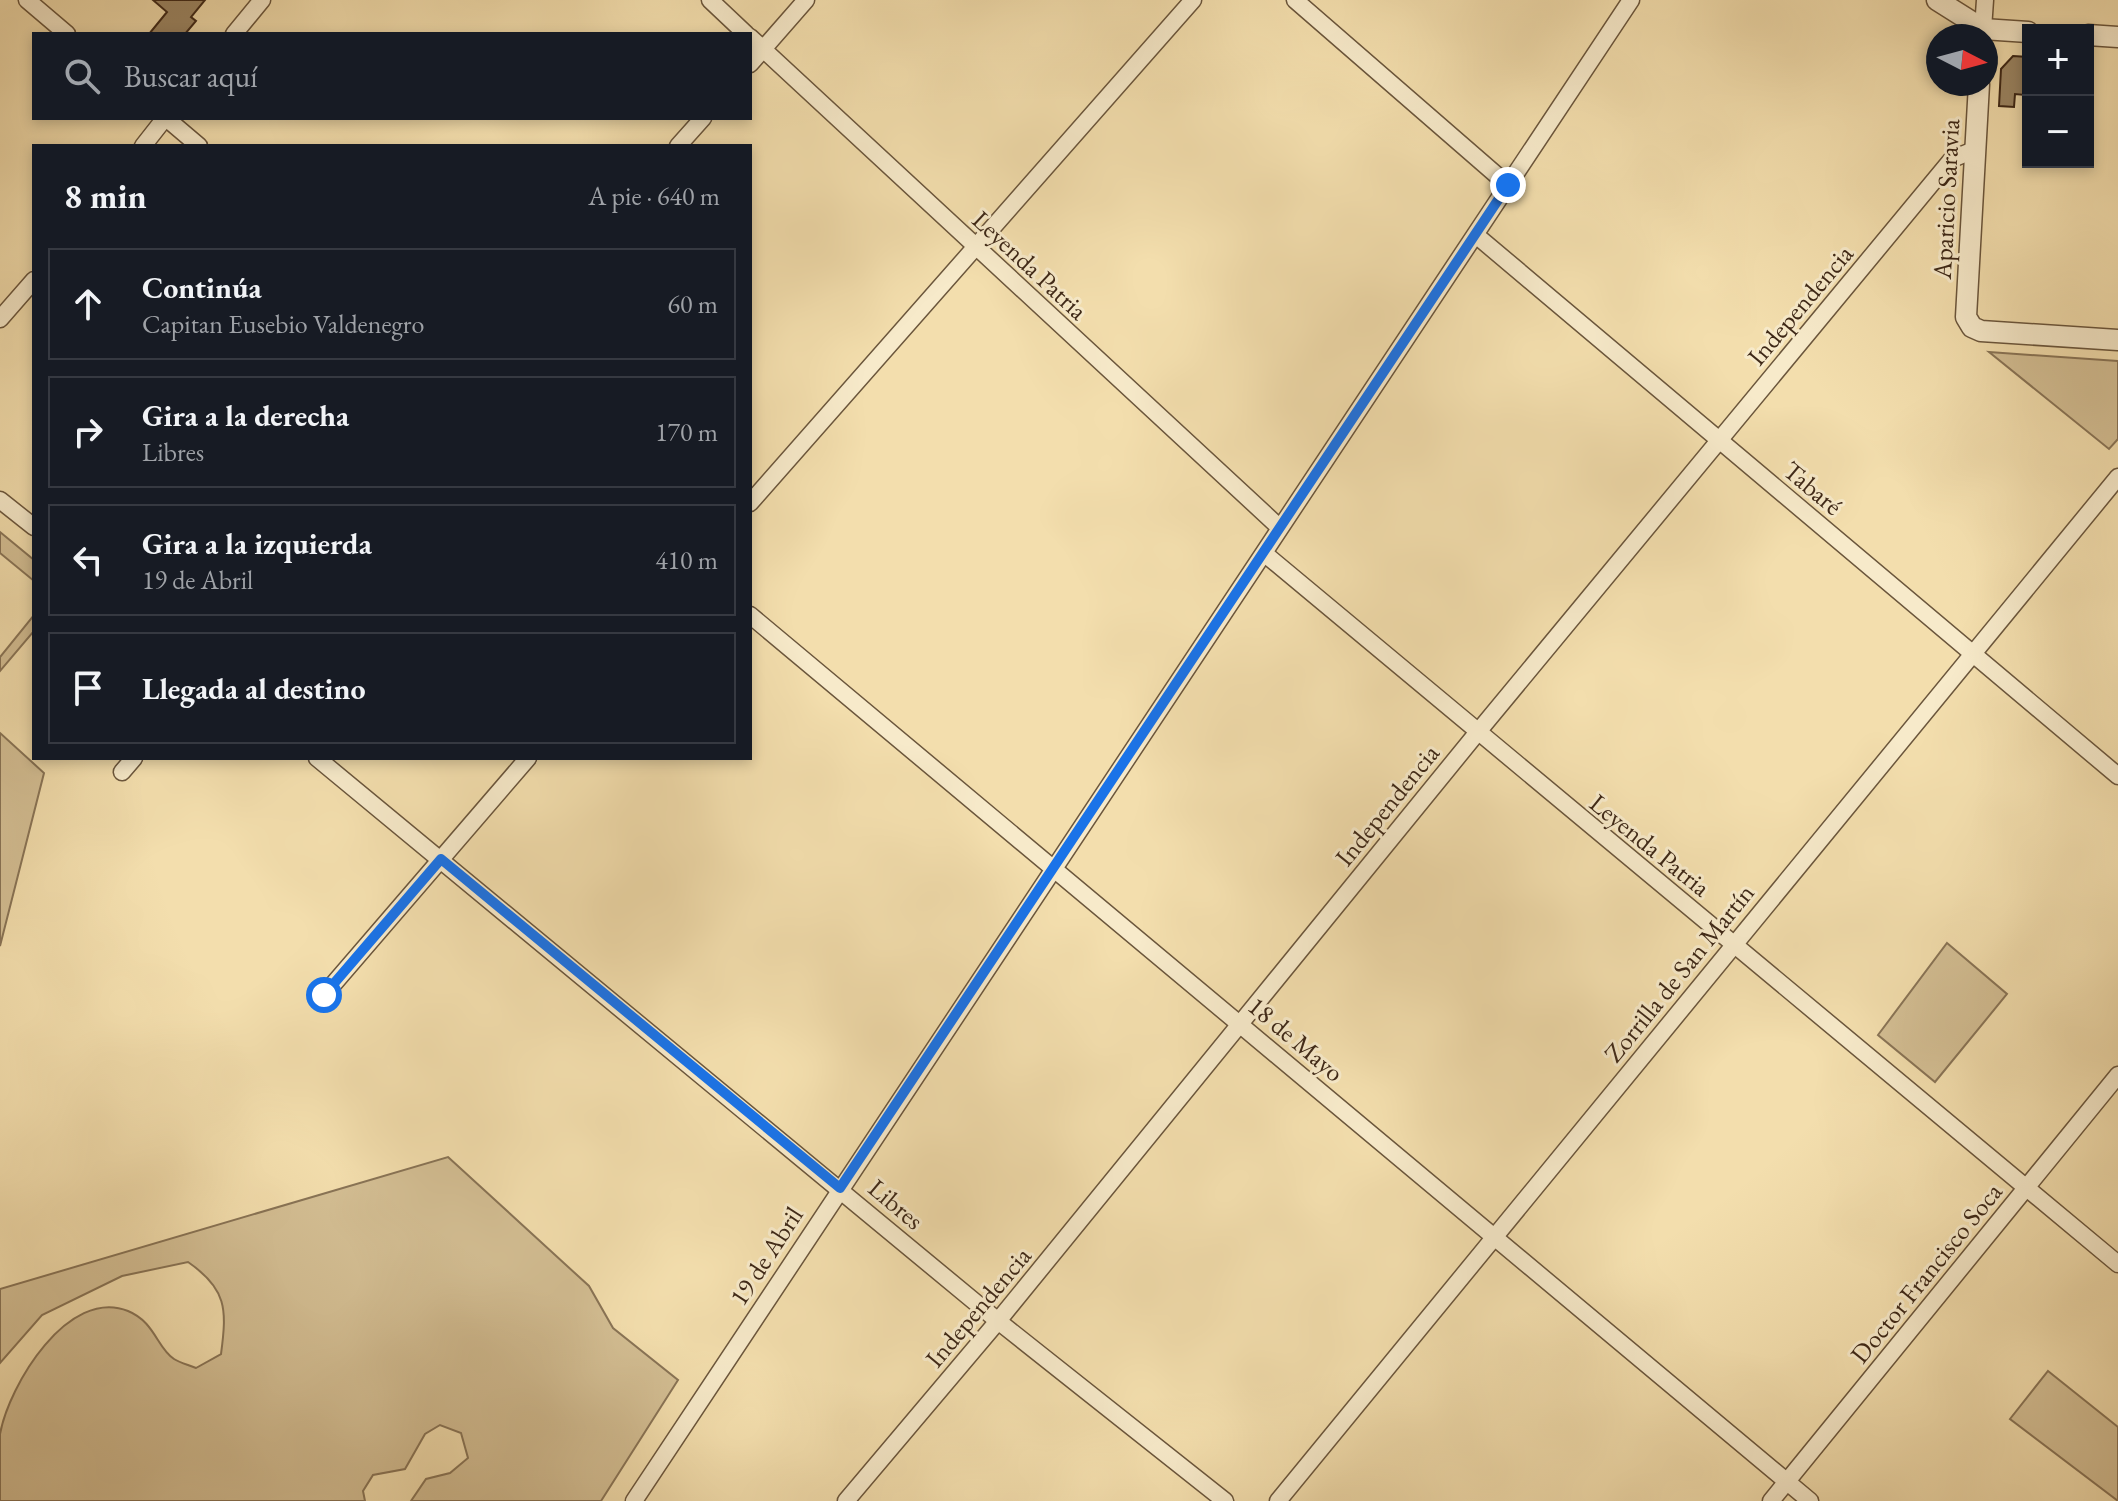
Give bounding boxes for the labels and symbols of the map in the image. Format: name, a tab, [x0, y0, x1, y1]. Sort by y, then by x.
north arrow	[1926, 24, 1998, 96]
street label: Aparicio Saravia	[1925, 117, 1967, 281]
route end	[1490, 167, 1526, 203]
street label: Leyenda Patria	[965, 203, 1095, 328]
street label: Independencia	[1740, 237, 1861, 372]
street label: Tabaré	[1776, 453, 1850, 523]
street label: Independencia	[1327, 736, 1447, 873]
street label: Leyenda Patria	[1583, 786, 1718, 904]
street label: Zorrilla de San Martín	[1596, 876, 1762, 1069]
route start	[306, 977, 342, 1013]
street label: 18 de Mayo	[1241, 989, 1351, 1089]
street label: Libres	[861, 1171, 931, 1237]
street label: Doctor Francisco Soca	[1843, 1175, 2010, 1370]
street label: 19 de Abril	[721, 1200, 811, 1312]
street label: Independencia	[918, 1239, 1039, 1374]

